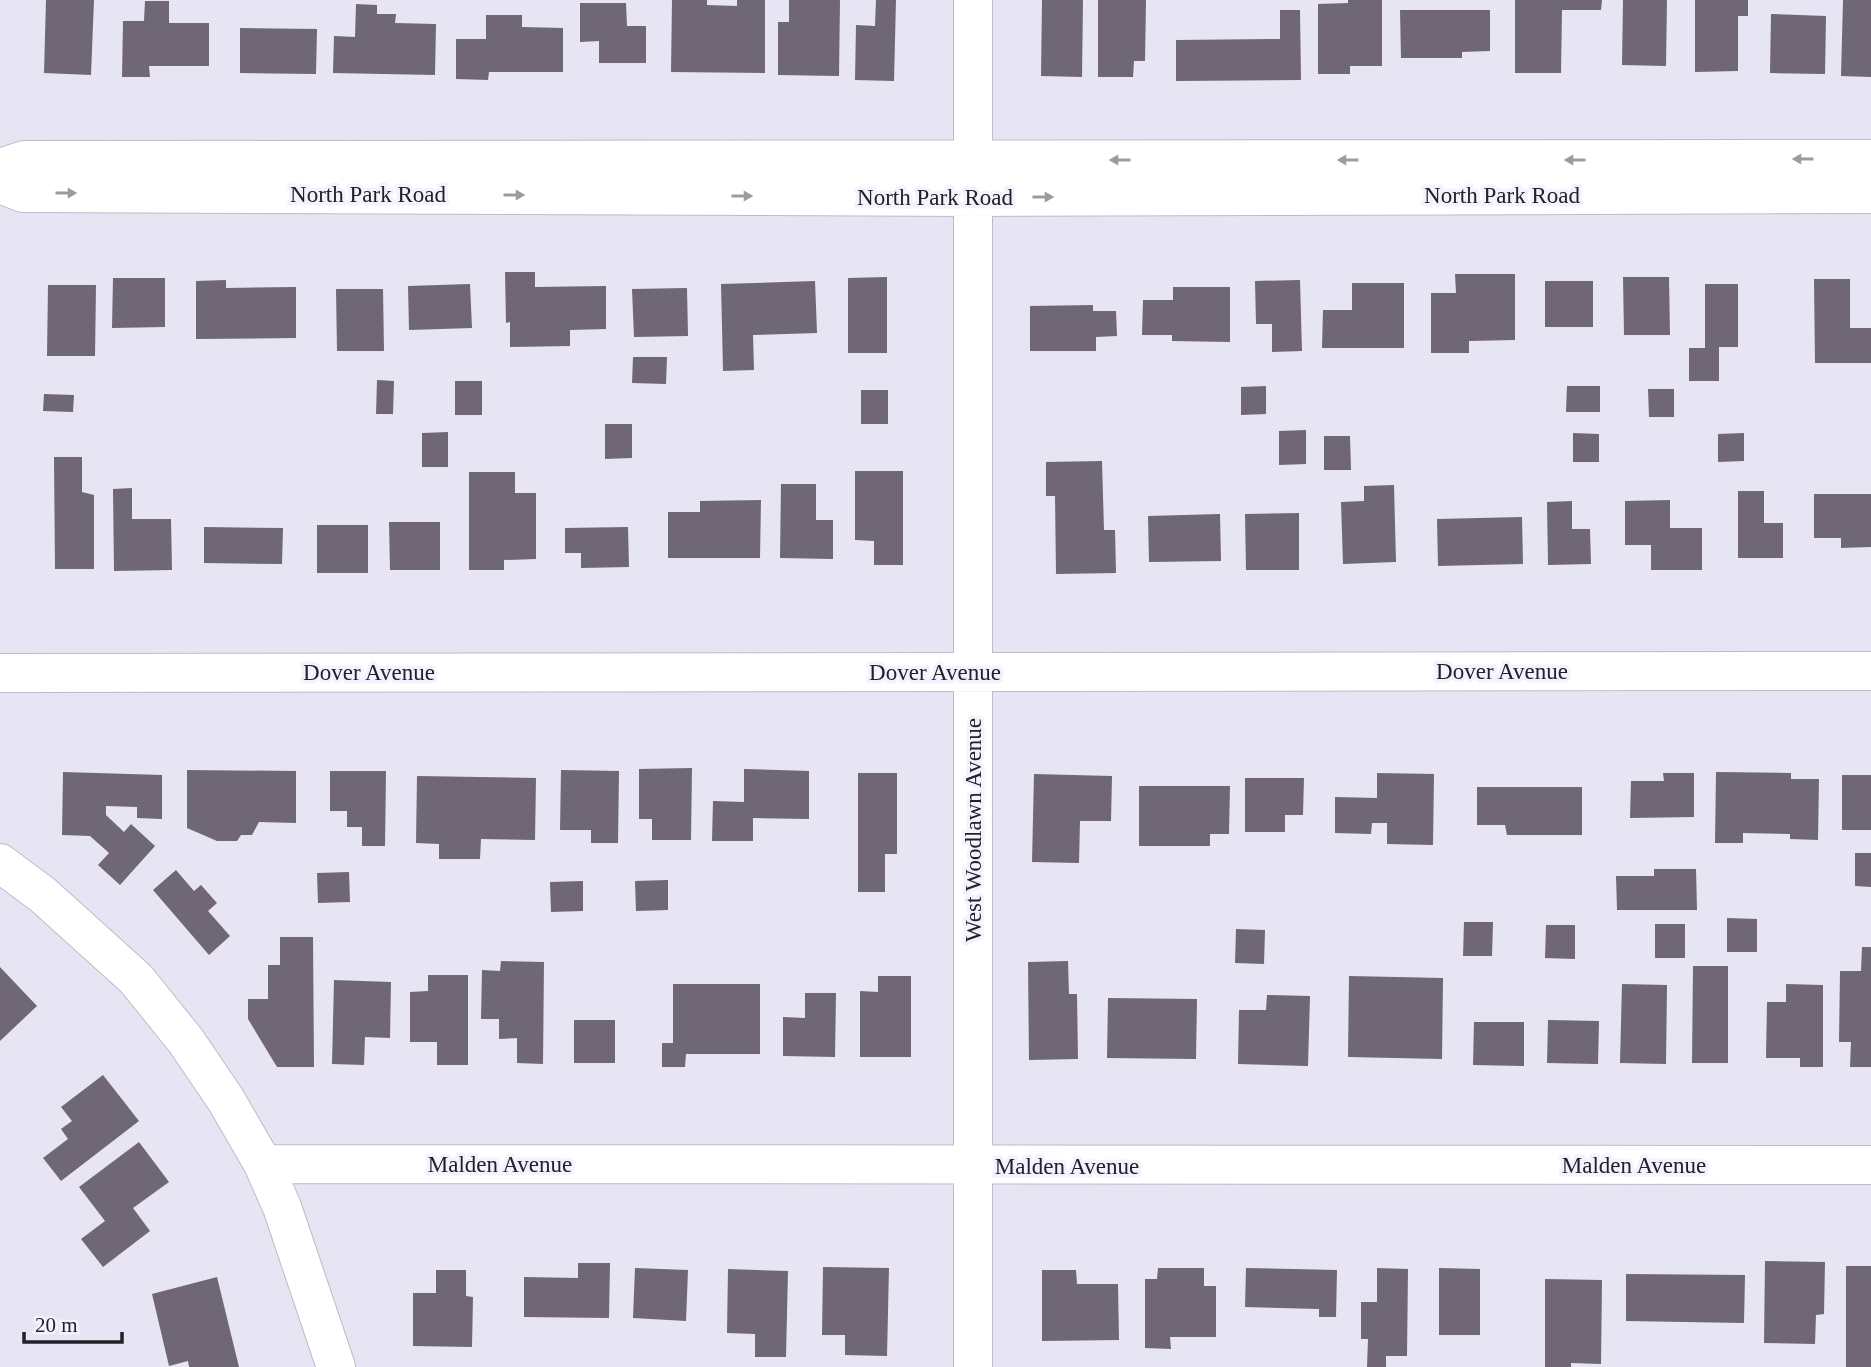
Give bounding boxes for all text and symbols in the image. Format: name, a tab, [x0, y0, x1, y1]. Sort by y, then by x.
one-way arrow	[1792, 153, 1814, 165]
one-way arrow	[1109, 154, 1131, 166]
one-way arrow	[1337, 154, 1359, 166]
one-way arrow	[1564, 154, 1586, 166]
street label: North Park Road	[290, 182, 446, 207]
street label: North Park Road	[1424, 183, 1580, 208]
street label: North Park Road	[857, 185, 1013, 210]
one-way arrow	[56, 187, 78, 199]
one-way arrow	[504, 189, 526, 201]
one-way arrow	[731, 190, 753, 202]
one-way arrow	[1032, 191, 1054, 203]
street label: Dover Avenue	[1436, 659, 1568, 684]
street label: Dover Avenue	[303, 660, 435, 685]
street label: Dover Avenue	[869, 660, 1001, 685]
street label: West Woodlawn Avenue	[961, 718, 986, 942]
street label: Malden Avenue	[428, 1152, 572, 1177]
street label: Malden Avenue	[1562, 1153, 1706, 1178]
street label: Malden Avenue	[995, 1154, 1139, 1179]
scale bar	[24, 1300, 122, 1344]
text: 20 m	[35, 1313, 78, 1337]

